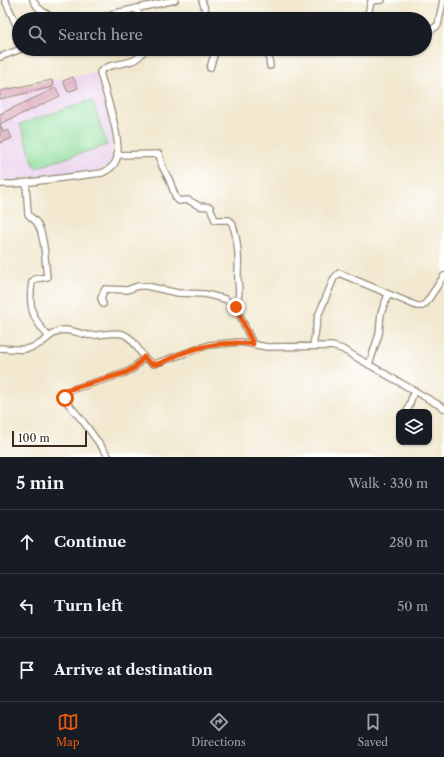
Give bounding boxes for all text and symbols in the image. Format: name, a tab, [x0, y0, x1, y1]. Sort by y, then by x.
search box	[12, 12, 432, 56]
icon: search	[26, 23, 48, 45]
text: Search here	[58, 25, 143, 44]
route end	[227, 298, 245, 316]
route start	[56, 389, 74, 407]
map controls	[396, 409, 432, 445]
button: layers	[396, 409, 432, 445]
scale bar	[12, 429, 87, 448]
text: 100 m	[18, 431, 50, 445]
text: 5 min	[16, 473, 64, 493]
text: Walk · 330 m	[348, 475, 428, 491]
icon: ahead	[16, 531, 38, 553]
text: Continue	[54, 532, 126, 551]
text: 280 m	[389, 534, 428, 550]
icon: left	[16, 595, 38, 617]
text: Turn left	[54, 596, 123, 615]
text: 50 m	[397, 598, 428, 614]
icon: arrive	[16, 659, 38, 681]
text: Arrive at destination	[54, 660, 213, 679]
tab: Map	[56, 711, 80, 749]
tab: Directions	[191, 711, 246, 749]
tab: Saved	[358, 711, 388, 749]

